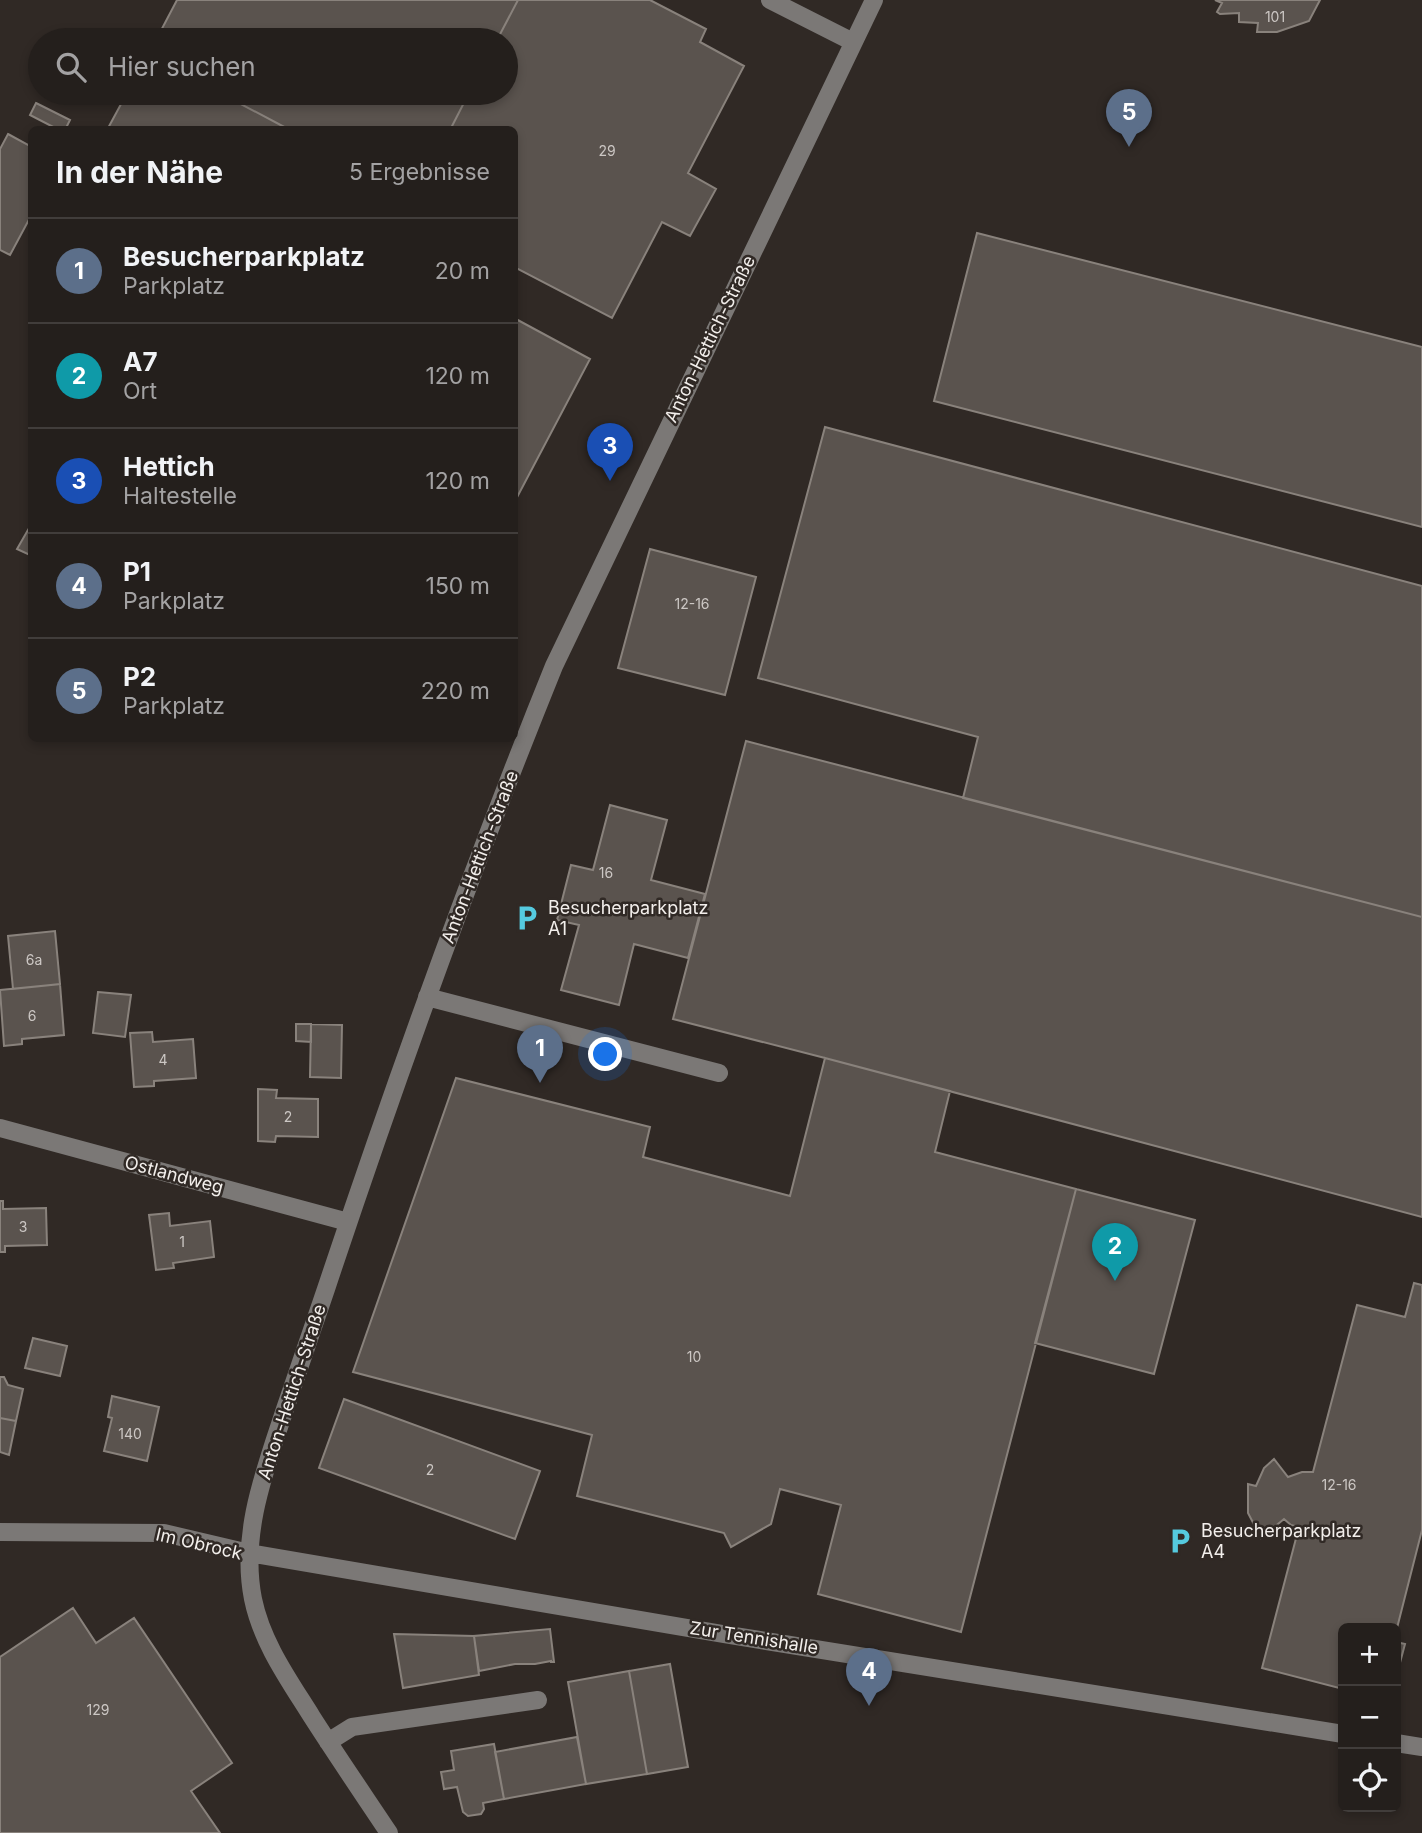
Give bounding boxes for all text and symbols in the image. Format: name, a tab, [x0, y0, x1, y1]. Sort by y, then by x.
house number: 101	[1265, 8, 1285, 25]
search box	[28, 28, 518, 105]
icon: search	[52, 48, 90, 86]
text: Hier suchen	[108, 51, 256, 82]
pin: 5	[1106, 89, 1152, 147]
house number: 29	[598, 142, 616, 159]
text: In der Nähe	[56, 154, 223, 190]
text: 5 Ergebnisse	[349, 158, 490, 186]
text: Besucherparkplatz	[123, 241, 365, 272]
street label: Anton-Hettich-Straße	[660, 252, 759, 426]
text: 1	[74, 257, 84, 285]
text: 20 m	[435, 257, 490, 285]
text: Parkplatz	[123, 272, 225, 300]
text: A7	[123, 346, 158, 377]
text: 2	[72, 362, 86, 390]
text: 120 m	[425, 362, 490, 390]
text: Ort	[123, 377, 157, 405]
pin: 3	[587, 423, 633, 481]
text: Hettich	[123, 451, 215, 482]
text: 3	[72, 467, 86, 495]
text: 120 m	[425, 467, 490, 495]
text: Haltestelle	[123, 482, 237, 510]
text: P1	[123, 556, 151, 587]
text: 4	[71, 572, 87, 600]
text: 150 m	[426, 572, 490, 600]
text: Parkplatz	[123, 587, 225, 615]
house number: 12-16	[674, 595, 710, 612]
text: P2	[123, 661, 156, 692]
text: 5	[72, 677, 86, 705]
text: 220 m	[421, 677, 490, 705]
text: Parkplatz	[123, 692, 225, 720]
street label: Anton-Hettich-Straße	[437, 768, 522, 946]
house number: 16	[599, 864, 613, 881]
place label: Besucherparkplatz A1	[548, 897, 708, 939]
parking icon: Besucherparkplatz A1	[512, 903, 542, 933]
house number: 6a	[26, 951, 42, 968]
house number: 6	[28, 1007, 36, 1024]
pin: 1	[517, 1025, 563, 1083]
your location	[588, 1037, 622, 1071]
house number: 4	[158, 1051, 168, 1068]
house number: 2	[284, 1108, 292, 1125]
street label: Ostlandweg	[123, 1151, 226, 1198]
house number: 3	[19, 1218, 27, 1235]
pin: 2	[1092, 1223, 1138, 1281]
house number: 1	[179, 1233, 185, 1250]
street label: Anton-Hettich-Straße	[253, 1302, 330, 1482]
house number: 10	[687, 1348, 701, 1365]
house number: 140	[118, 1425, 142, 1442]
house number: 2	[426, 1461, 434, 1478]
house number: 12-16	[1321, 1476, 1357, 1493]
place label: Besucherparkplatz A4	[1201, 1520, 1361, 1562]
street label: Im Obrock	[154, 1523, 244, 1564]
parking icon: Besucherparkplatz A4	[1165, 1526, 1195, 1556]
street label: Zur Tennishalle	[688, 1617, 820, 1658]
map controls	[1338, 1623, 1401, 1812]
button: +	[1338, 1623, 1401, 1686]
pin: 4	[846, 1648, 892, 1706]
button: −	[1338, 1686, 1401, 1749]
house number: 129	[87, 1701, 109, 1718]
button: locate	[1338, 1749, 1401, 1812]

